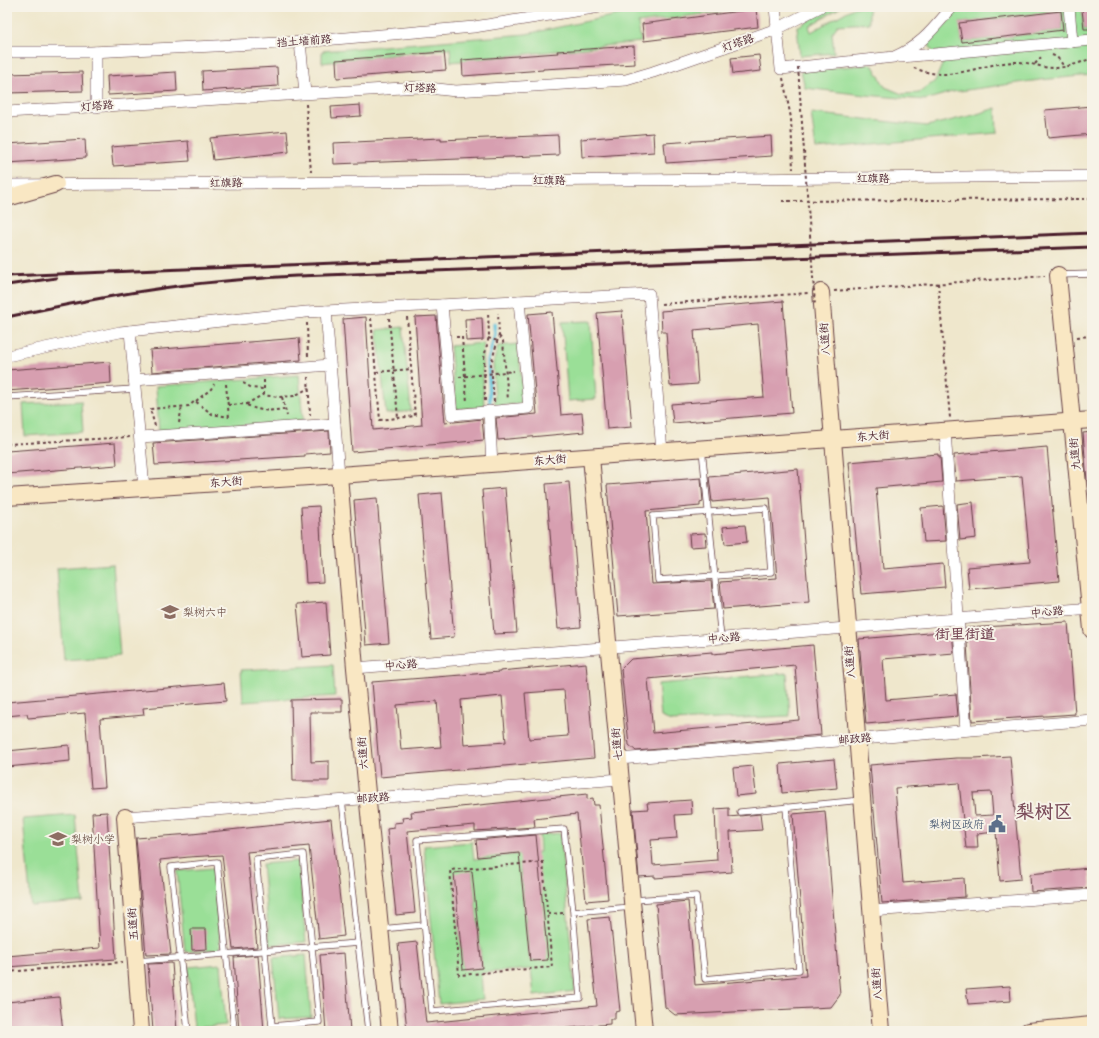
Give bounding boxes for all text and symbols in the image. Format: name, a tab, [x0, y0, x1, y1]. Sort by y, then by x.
street label: 灯塔路	[720, 31, 756, 55]
street label: 挡土墙前路	[276, 33, 332, 49]
street label: 灯塔路	[403, 81, 437, 95]
street label: 灯塔路	[80, 98, 114, 114]
street label: 红旗路	[857, 172, 890, 185]
street label: 红旗路	[533, 174, 566, 187]
street label: 红旗路	[209, 176, 243, 190]
street label: 八道街	[817, 321, 833, 356]
street label: 东大街	[856, 428, 891, 444]
street label: 九道街	[1067, 436, 1083, 471]
street label: 东大街	[533, 452, 568, 468]
street label: 东大街	[209, 474, 244, 490]
school or university icon: 梨树六中	[160, 602, 180, 622]
street label: 中心路	[1030, 604, 1064, 620]
place label: 梨树六中	[183, 606, 227, 619]
district label: 街里街道	[934, 625, 995, 643]
street label: 中心路	[707, 630, 741, 646]
street label: 八道街	[842, 644, 858, 679]
street label: 中心路	[384, 657, 418, 673]
street label: 七道街	[609, 726, 625, 761]
street label: 邮政路	[838, 731, 872, 747]
street label: 六道街	[355, 735, 371, 770]
street label: 邮政路	[356, 790, 390, 806]
district label: 梨树区	[1015, 801, 1073, 823]
public building icon: 梨树区政府	[987, 814, 1007, 834]
place label: 梨树区政府	[929, 818, 984, 831]
school or university icon: 梨树小学	[48, 829, 68, 849]
place label: 梨树小学	[71, 833, 115, 846]
street label: 五道街	[125, 906, 141, 941]
street label: 八道街	[869, 966, 885, 1001]

